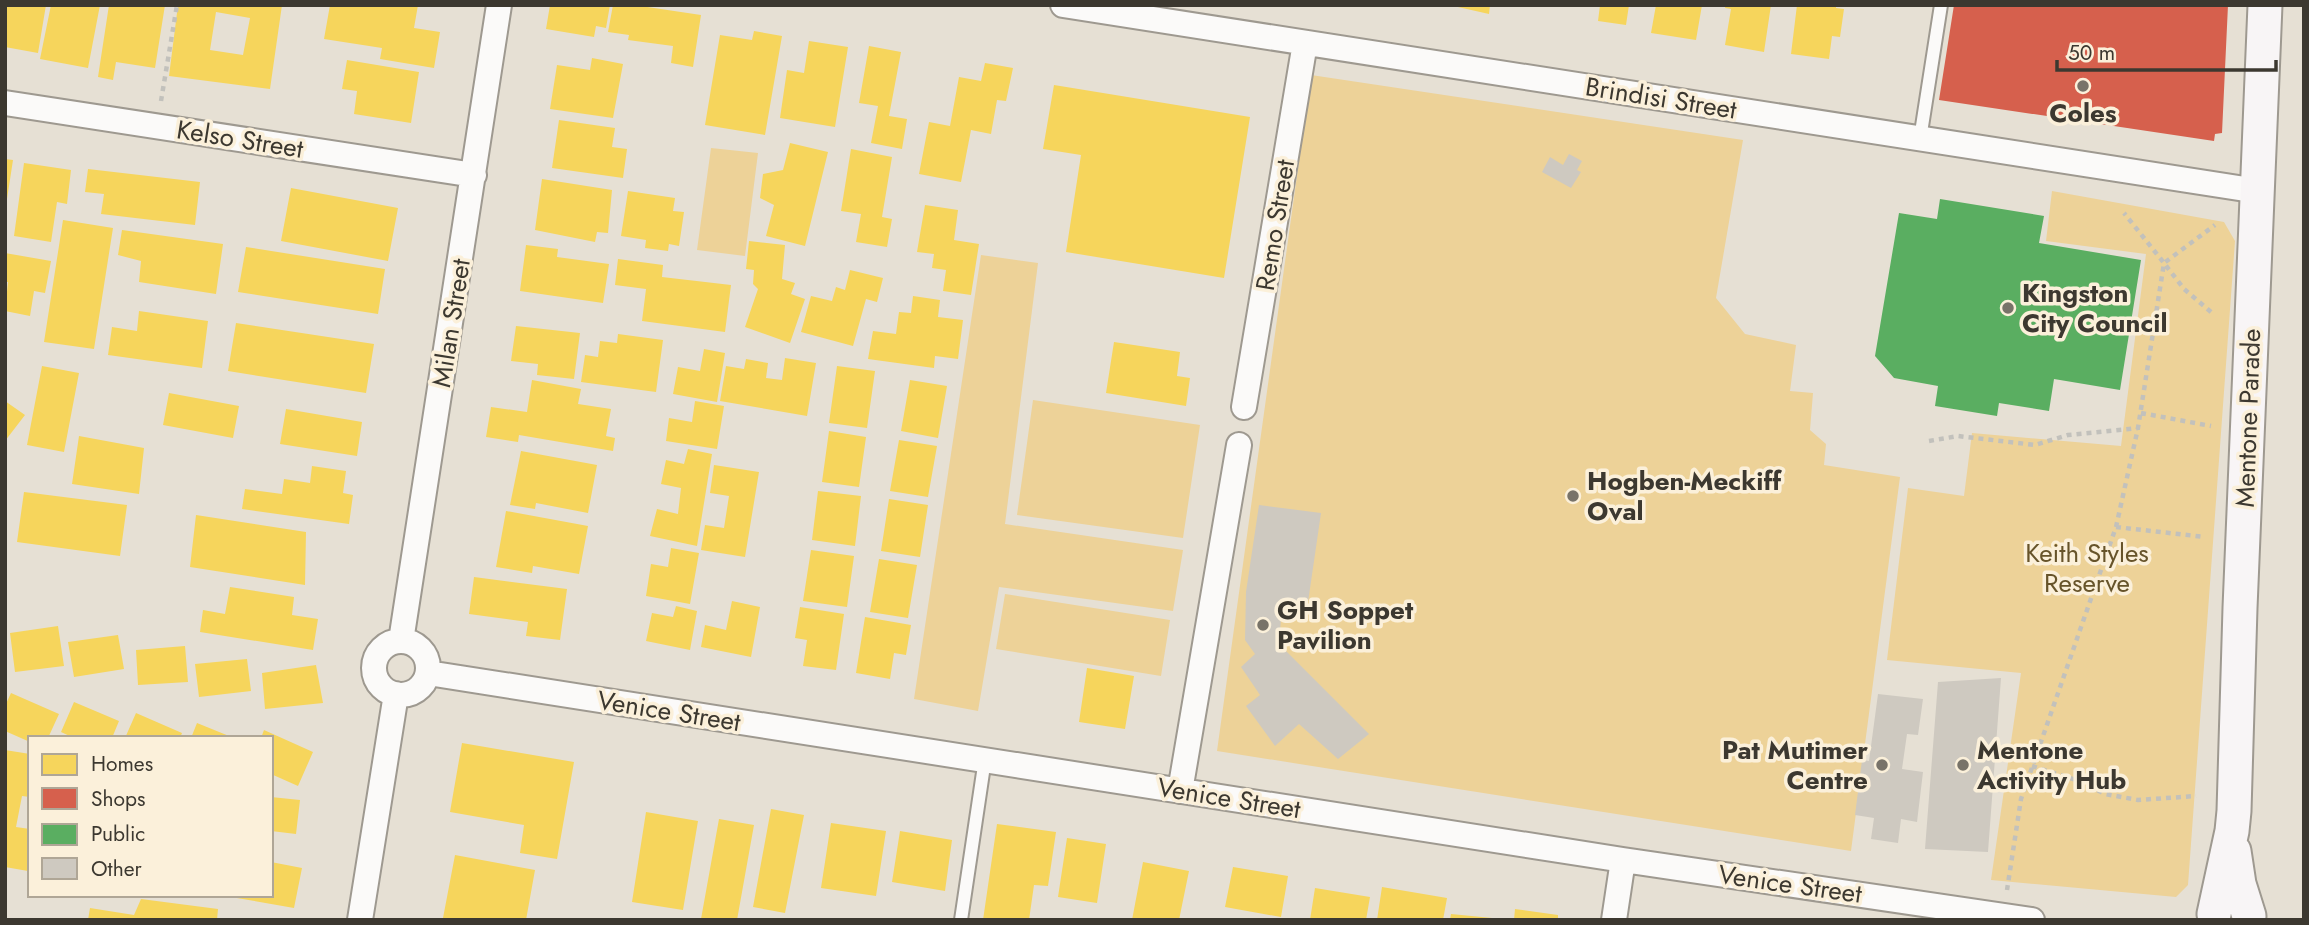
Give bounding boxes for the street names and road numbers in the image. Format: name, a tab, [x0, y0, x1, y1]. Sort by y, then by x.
street label: Brindisi Street	[1583, 67, 1740, 129]
street label: Kelso Street	[174, 110, 307, 168]
street label: Remo Street	[1246, 156, 1304, 293]
street label: Milan Street	[422, 255, 480, 390]
street label: Mentone Parade	[2226, 328, 2270, 508]
street label: Venice Street	[595, 681, 744, 741]
street label: Venice Street	[1155, 768, 1304, 828]
street label: Venice Street	[1716, 855, 1865, 913]

